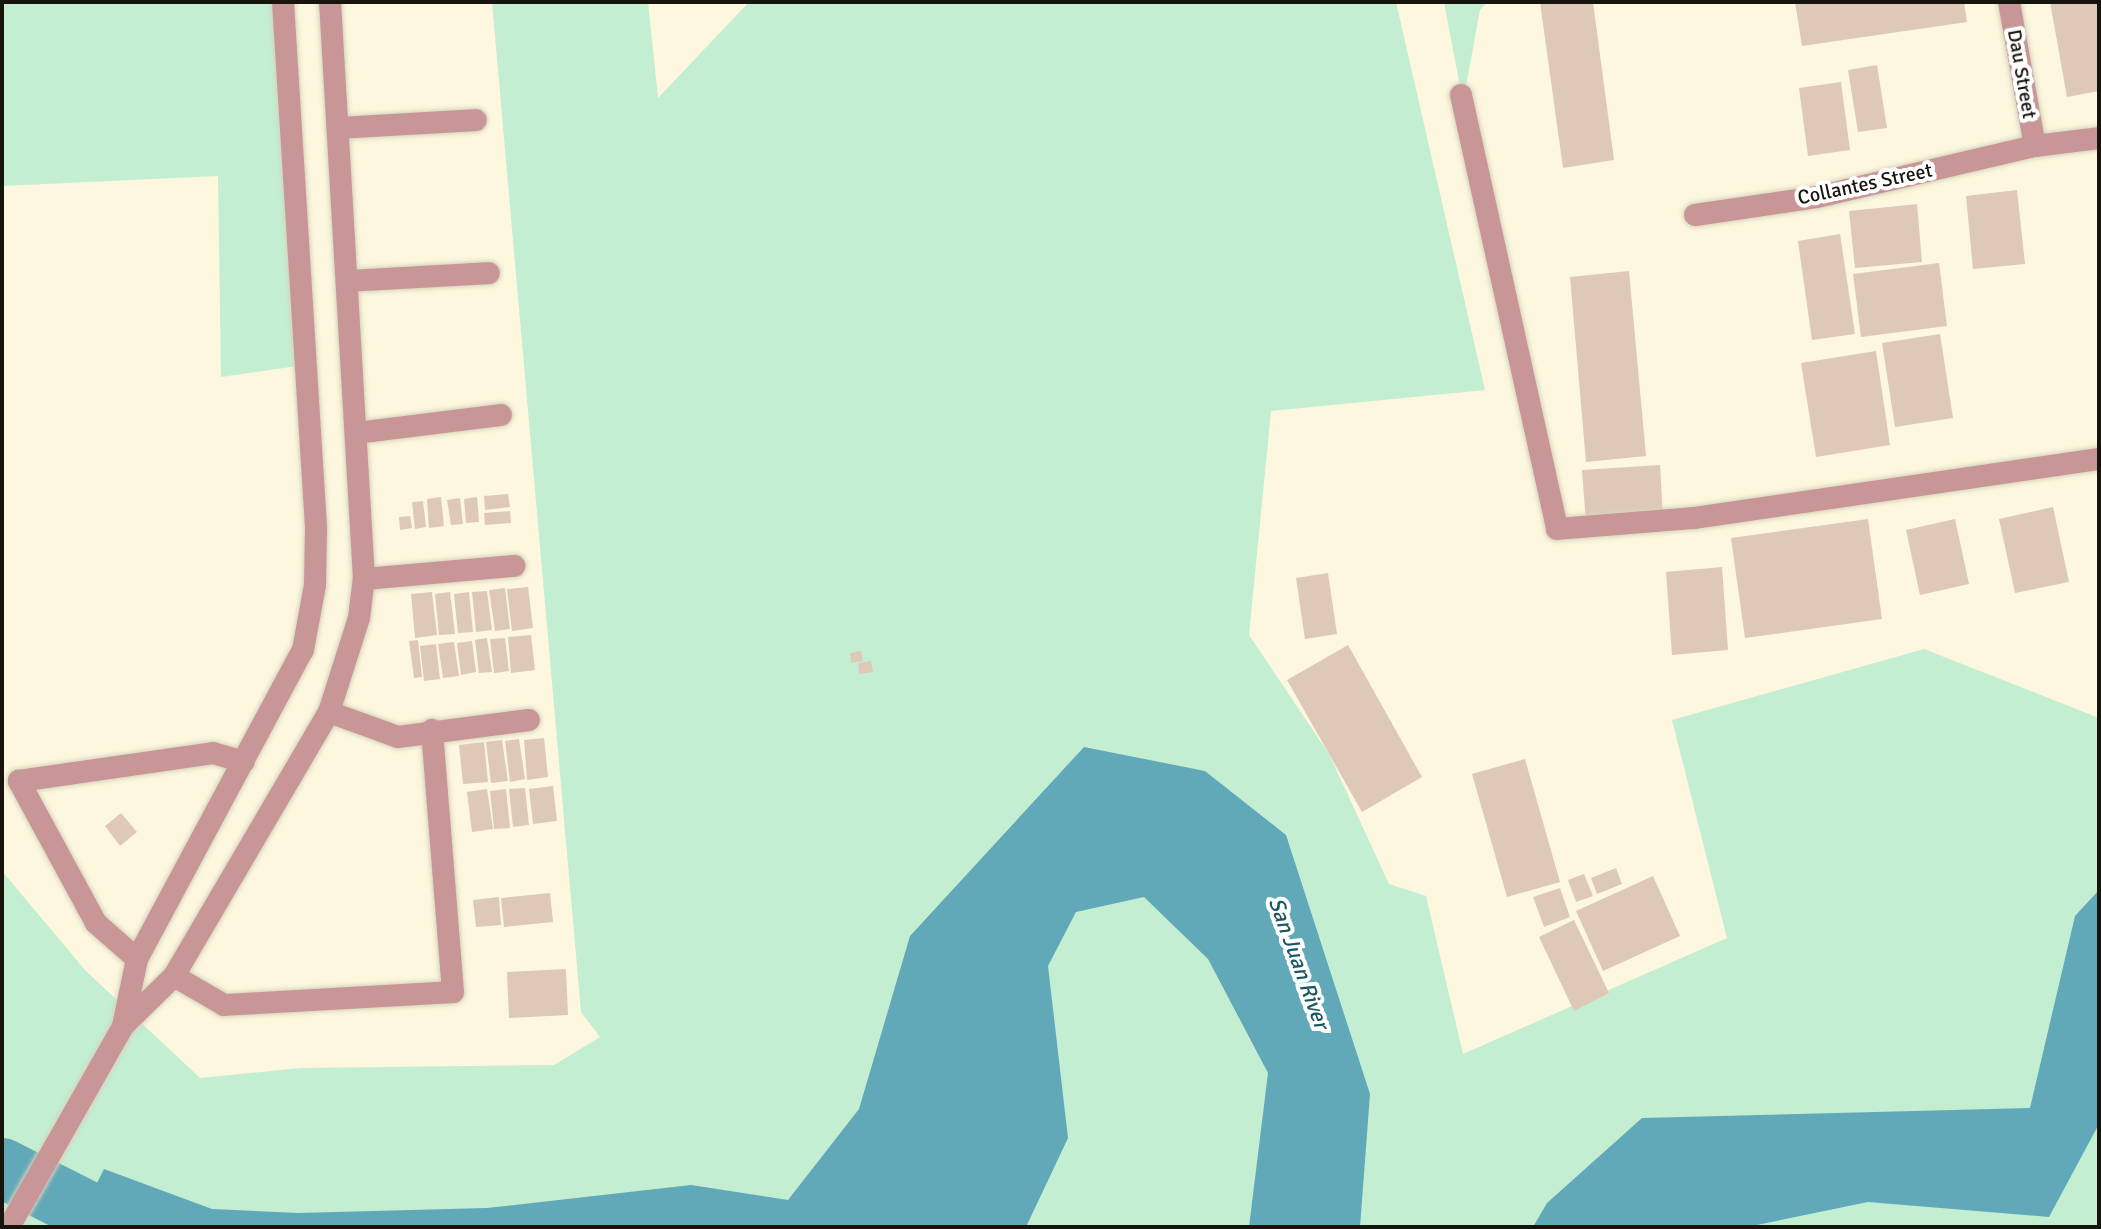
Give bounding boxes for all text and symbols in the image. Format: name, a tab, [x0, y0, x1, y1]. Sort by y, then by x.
street label: Dau Street	[2002, 27, 2042, 121]
street label: Collantes Street	[1795, 158, 1935, 210]
water label: San Juan River	[1263, 894, 1335, 1032]

